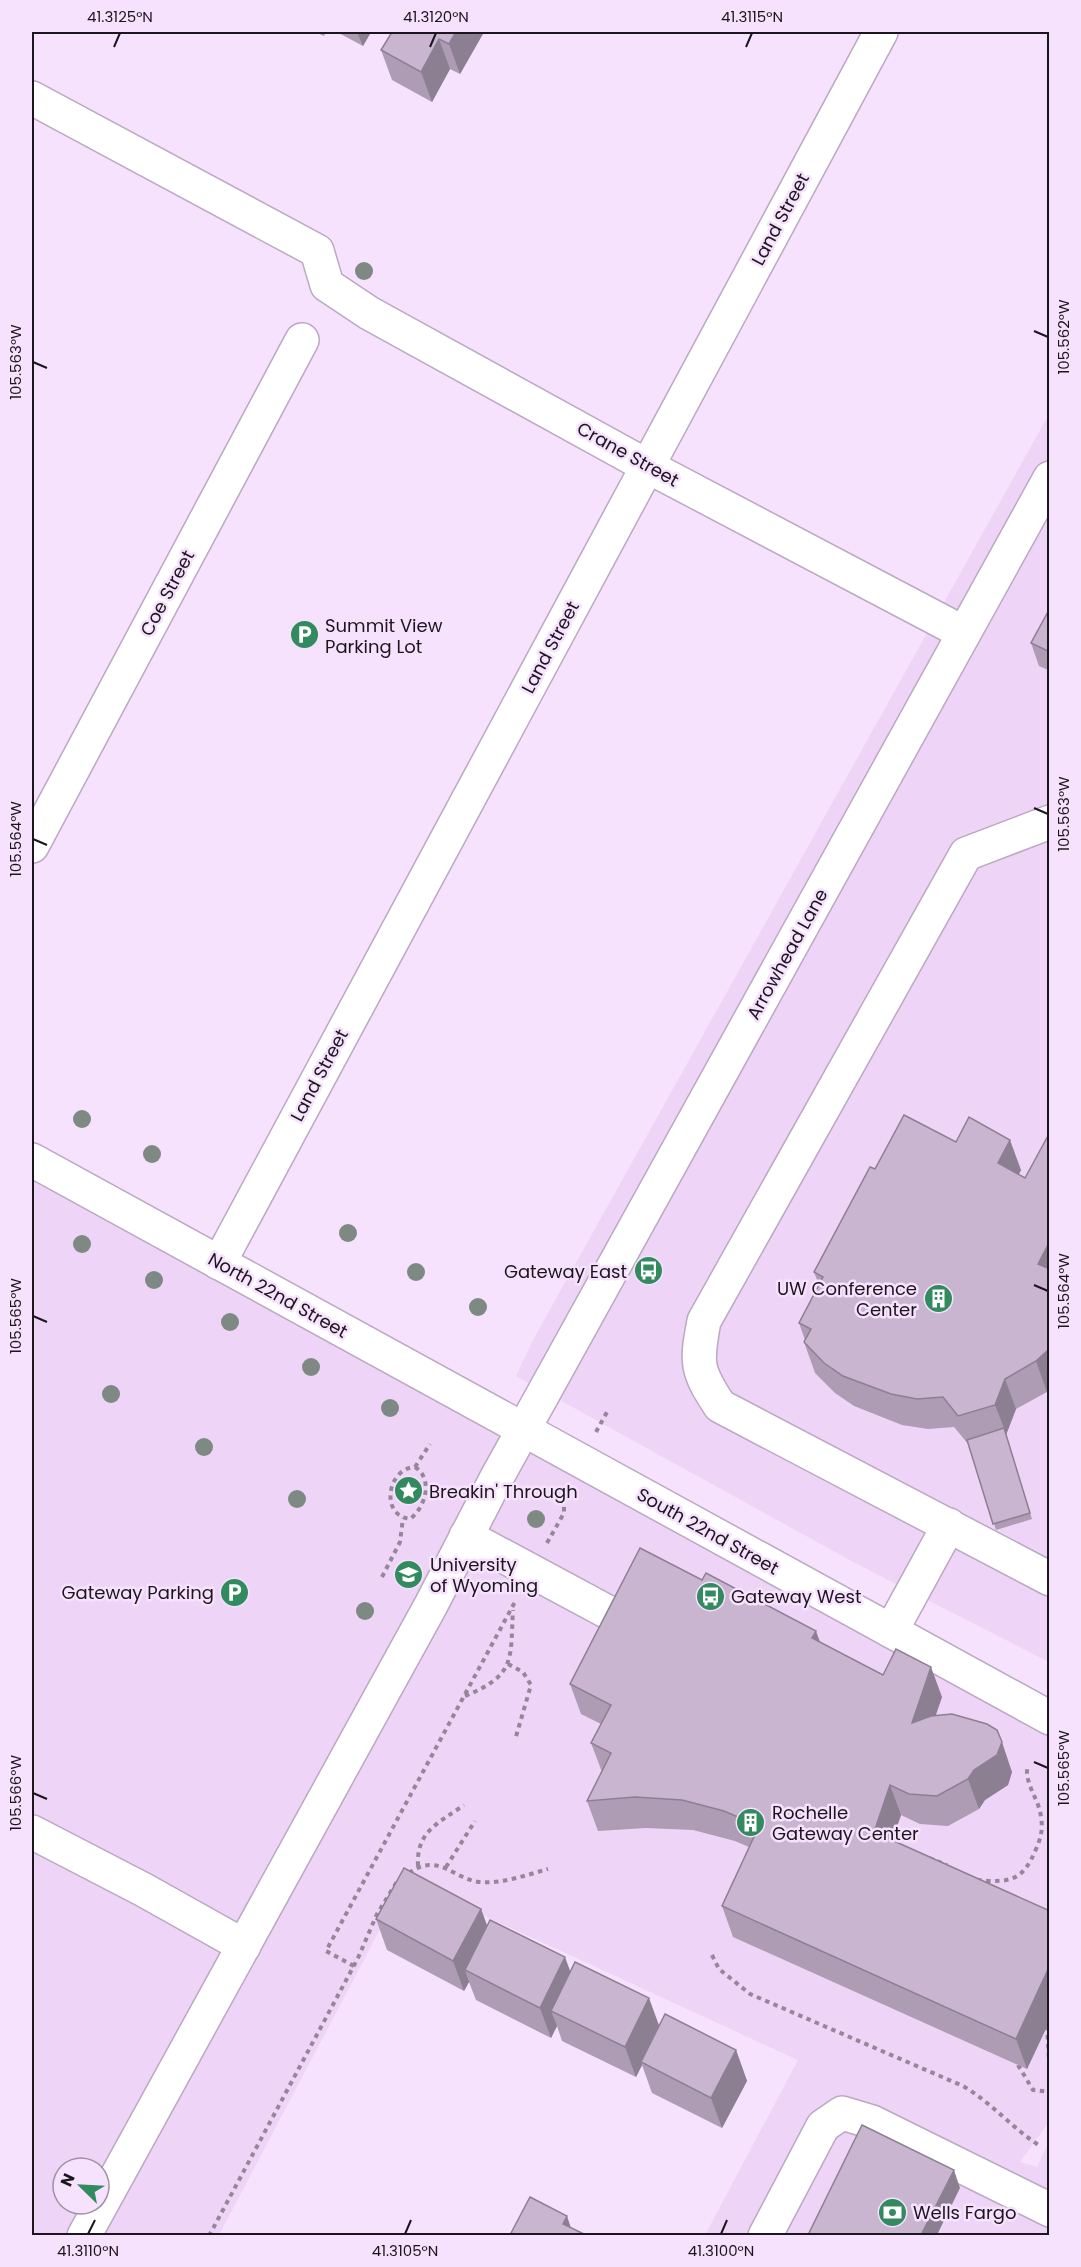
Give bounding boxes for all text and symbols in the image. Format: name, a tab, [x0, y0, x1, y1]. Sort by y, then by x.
text: 41.3125°N	[87, 6, 153, 27]
text: 41.3120°N	[403, 6, 469, 27]
text: 41.3115°N	[721, 6, 783, 27]
street label: Land Street	[745, 168, 815, 270]
text: 105.562°W	[1053, 299, 1074, 375]
text: 105.563°W	[5, 324, 26, 400]
street label: Crane Street	[573, 416, 683, 492]
street label: Coe Street	[134, 546, 200, 640]
street label: Land Street	[515, 596, 585, 698]
place label: Summit View Parking Lot	[325, 613, 443, 659]
parking icon: Summit View Parking Lot	[288, 619, 320, 651]
text: 105.563°W	[1053, 776, 1074, 852]
text: 105.564°W	[5, 801, 26, 877]
street label: Arrowhead Lane	[741, 884, 833, 1024]
street label: Land Street	[284, 1024, 354, 1126]
street label: North 22nd Street	[204, 1246, 352, 1344]
text: 105.564°W	[1053, 1253, 1074, 1329]
bus stop icon: Gateway East	[632, 1255, 664, 1287]
place label: Gateway East	[504, 1259, 627, 1284]
place label: UW Conference Center	[777, 1276, 917, 1322]
text: 105.565°W	[5, 1278, 26, 1354]
building icon: UW Conference Center	[922, 1282, 954, 1314]
place icon: Breakin' Through	[392, 1475, 424, 1507]
place label: Breakin' Through	[429, 1479, 578, 1504]
street label: South 22nd Street	[633, 1482, 783, 1580]
place label: University of Wyoming	[430, 1552, 538, 1598]
school or university icon: University of Wyoming	[393, 1558, 425, 1590]
parking icon: Gateway Parking	[219, 1576, 251, 1608]
place label: Gateway Parking	[62, 1580, 214, 1605]
bus stop icon: Gateway West	[694, 1580, 726, 1612]
place label: Gateway West	[731, 1584, 861, 1609]
text: 105.565°W	[1053, 1730, 1074, 1806]
text: 105.566°W	[5, 1755, 26, 1831]
place label: Rochelle Gateway Center	[772, 1800, 919, 1846]
building icon: Rochelle Gateway Center	[735, 1806, 767, 1838]
north arrow	[51, 2156, 111, 2216]
text: N	[55, 2170, 81, 2190]
bank icon: Wells Fargo	[876, 2196, 908, 2228]
place label: Wells Fargo	[913, 2200, 1016, 2225]
text: 41.3110°N	[57, 2240, 119, 2261]
text: 41.3105°N	[372, 2240, 438, 2261]
text: 41.3100°N	[688, 2240, 754, 2261]

